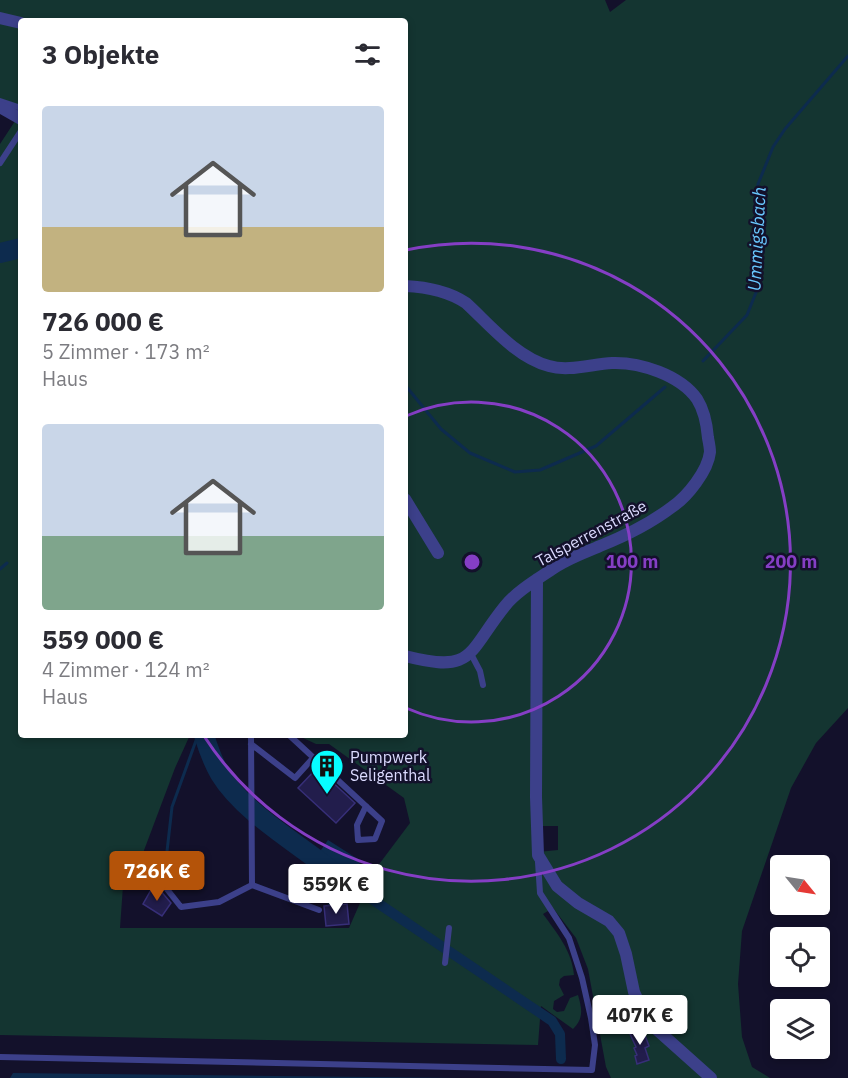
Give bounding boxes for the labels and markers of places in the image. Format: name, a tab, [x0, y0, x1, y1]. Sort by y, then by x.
centre of rings	[462, 552, 482, 572]
place label: Pumpwerk Seligenthal	[350, 747, 430, 785]
building icon: Pumpwerk Seligenthal	[309, 748, 345, 795]
pin: 726K €	[108, 851, 206, 902]
pin: 559K €	[287, 864, 385, 915]
pin: 407K €	[591, 995, 689, 1046]

